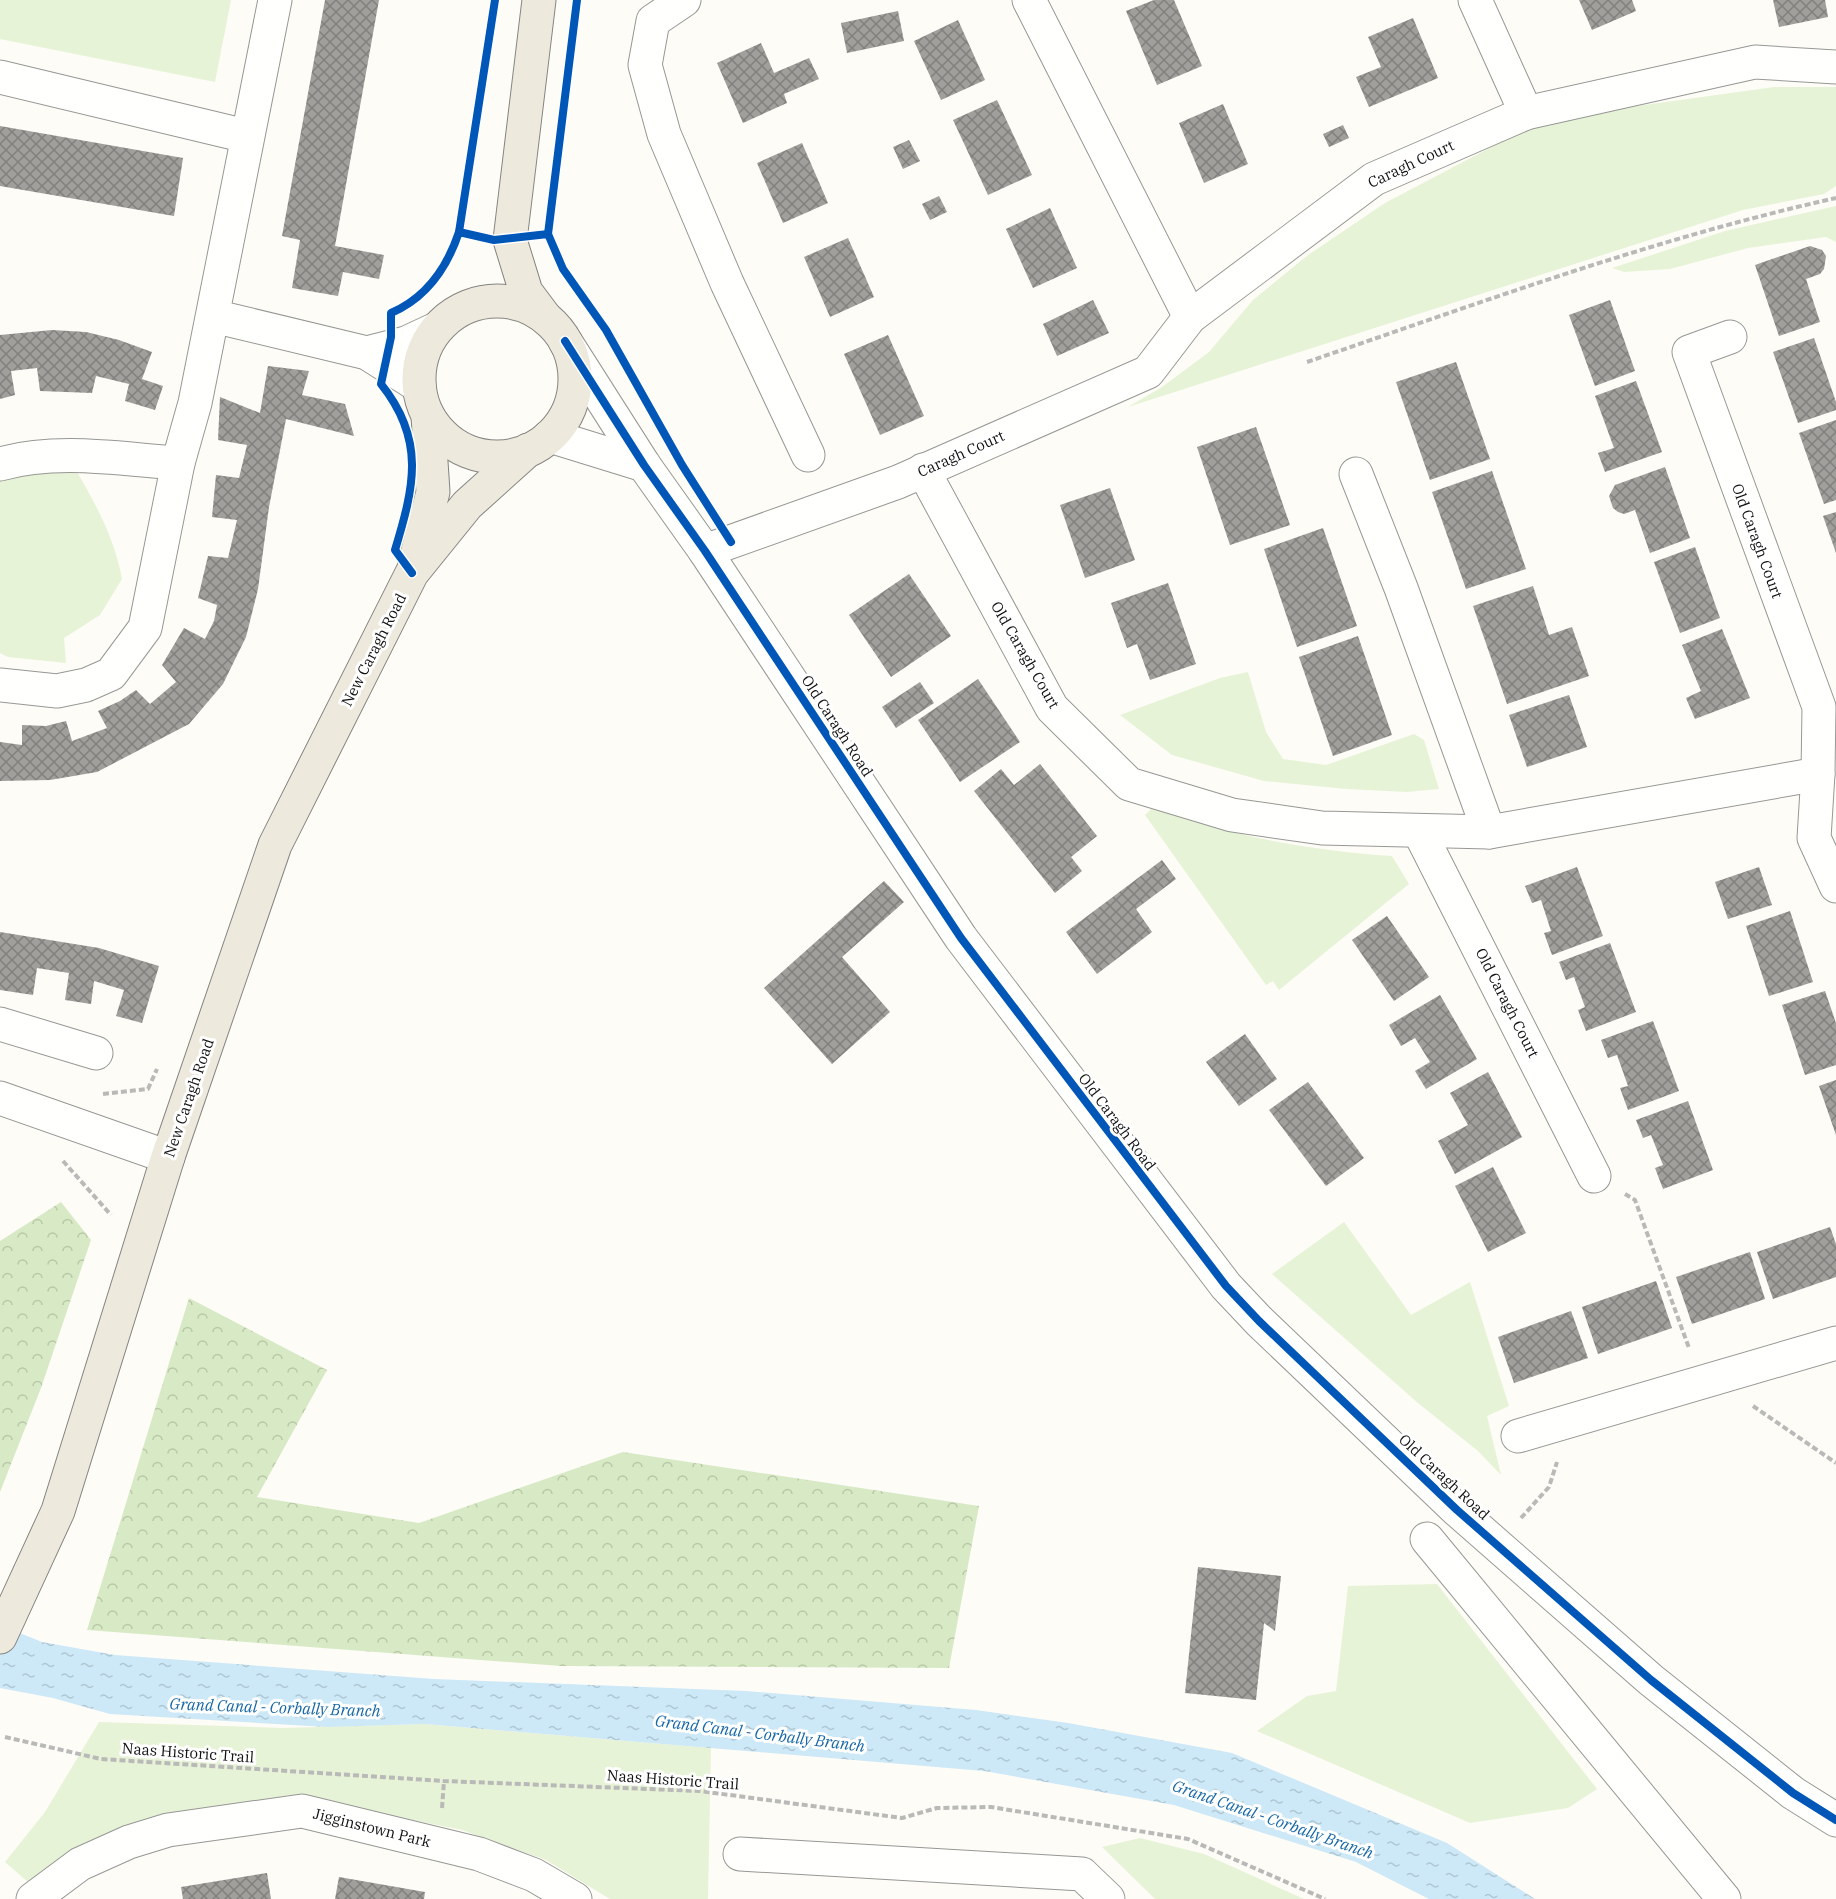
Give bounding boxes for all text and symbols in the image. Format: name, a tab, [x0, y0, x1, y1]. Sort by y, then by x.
street label: Caragh Court	[1365, 135, 1457, 192]
street label: Caragh Court	[914, 426, 1007, 481]
street label: Old Caragh Court	[1728, 481, 1787, 601]
street label: New Caragh Road	[337, 590, 410, 709]
street label: Old Caragh Court	[987, 598, 1064, 712]
street label: Old Caragh Road	[798, 671, 877, 780]
street label: Old Caragh Court	[1472, 945, 1543, 1061]
street label: New Caragh Road	[159, 1036, 218, 1160]
street label: Old Caragh Road	[1075, 1069, 1160, 1174]
street label: Old Caragh Road	[1395, 1430, 1494, 1524]
water label: Grand Canal - Corbally Branch	[169, 1693, 381, 1721]
water label: Grand Canal - Corbally Branch	[654, 1710, 866, 1756]
street label: Naas Historic Trail	[121, 1738, 255, 1767]
street label: Naas Historic Trail	[606, 1765, 740, 1794]
water label: Grand Canal - Corbally Branch	[1170, 1775, 1376, 1863]
street label: Jigginstown Park	[311, 1804, 433, 1851]

